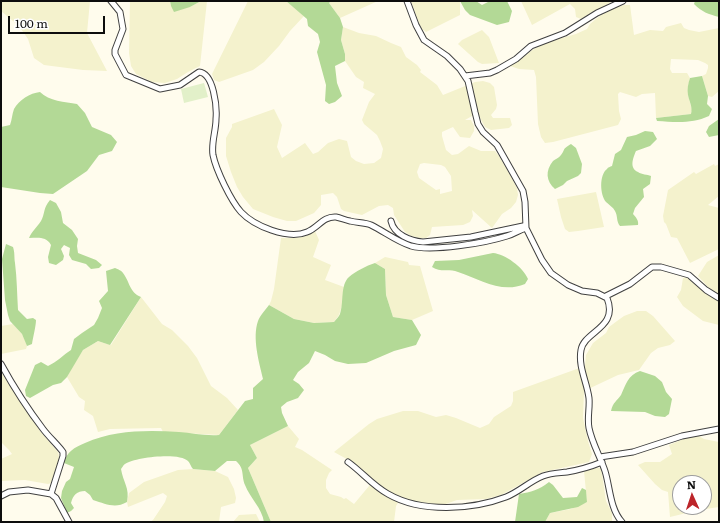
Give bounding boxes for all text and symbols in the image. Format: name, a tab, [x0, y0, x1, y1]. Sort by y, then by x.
scale bar	[10, 8, 107, 34]
text: 100 m	[15, 14, 48, 32]
north arrow	[672, 475, 712, 515]
text: N	[686, 476, 696, 492]

